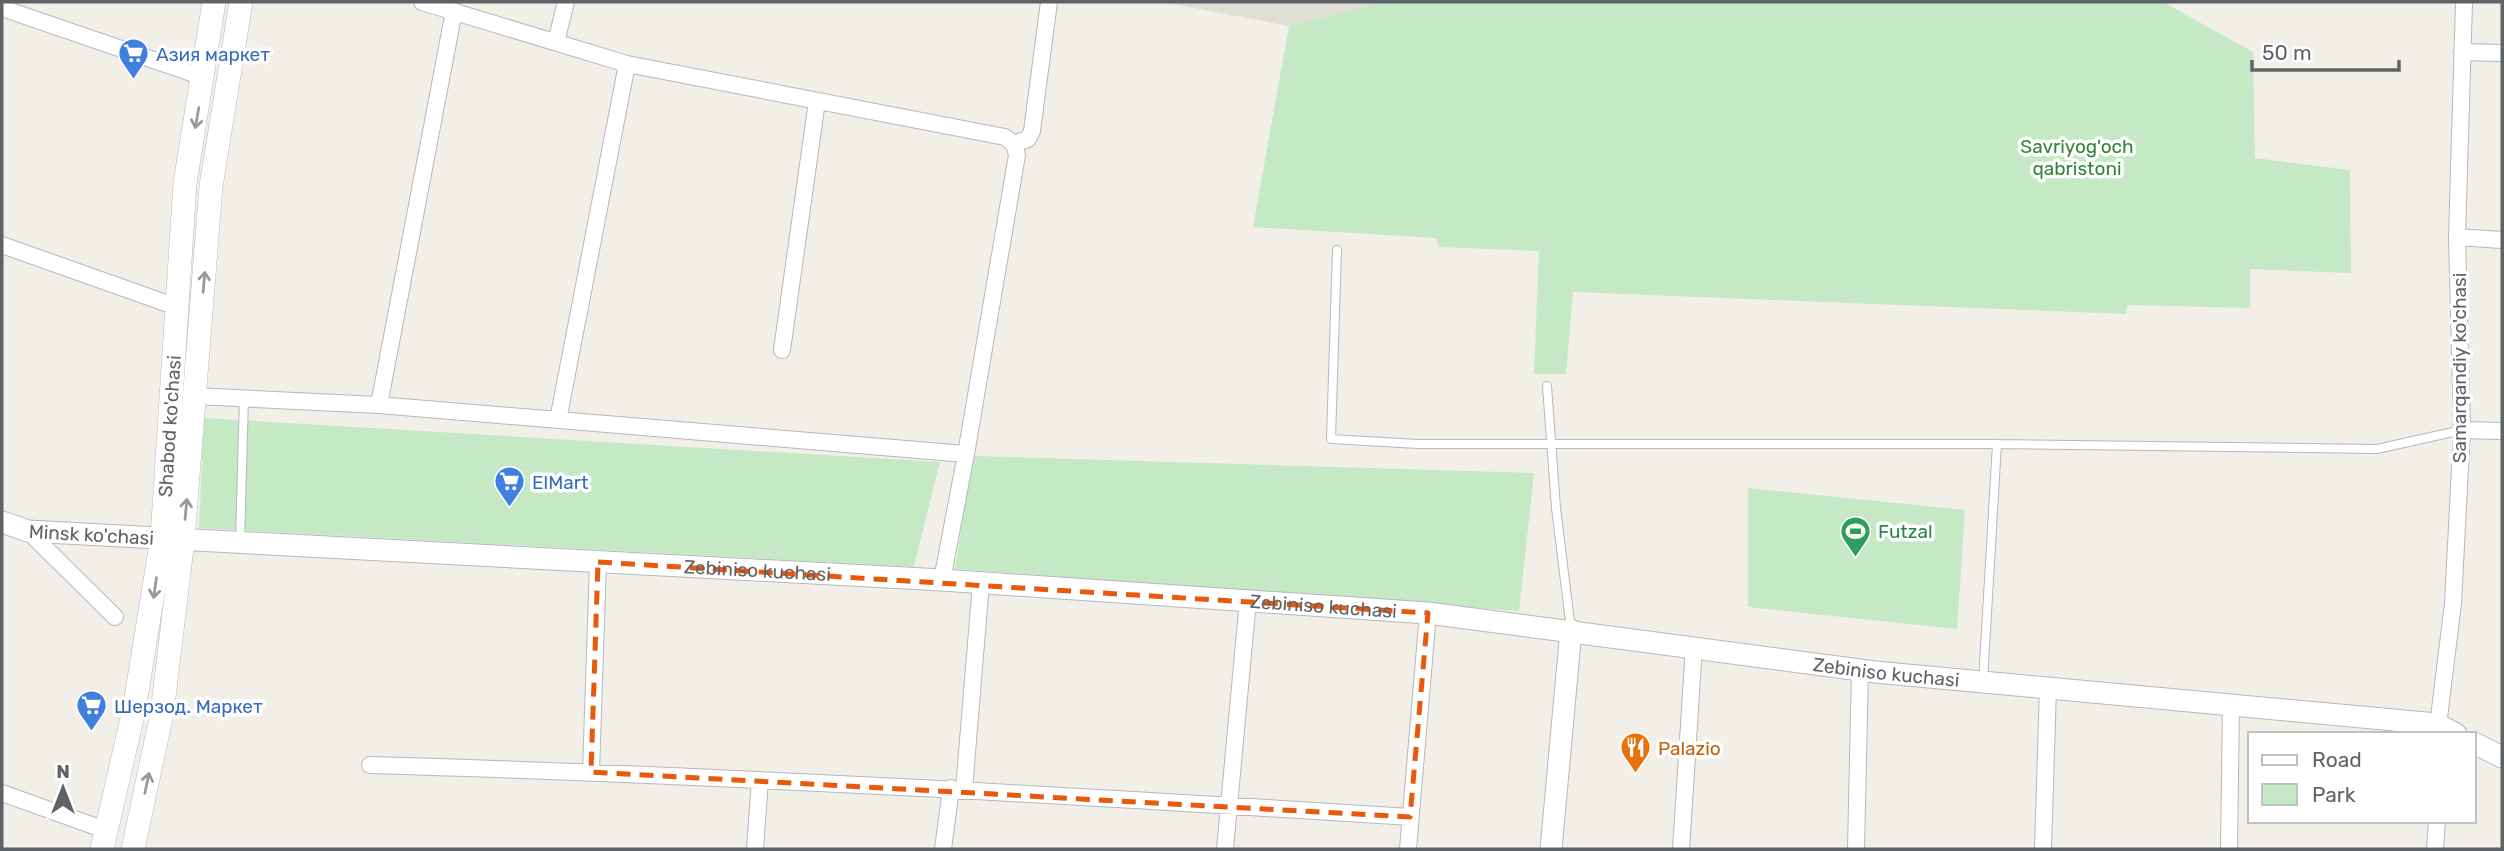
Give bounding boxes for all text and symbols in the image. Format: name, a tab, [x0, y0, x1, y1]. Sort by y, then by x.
scale bar	[2252, 28, 2399, 72]
supermarket icon: Азия маркет	[116, 37, 150, 81]
text: 50 m	[2262, 40, 2312, 65]
place label: Азия маркет	[156, 43, 270, 66]
one-way arrow	[189, 106, 203, 129]
park label: Savriyog'och qabristoni	[2020, 135, 2134, 180]
one-way arrow	[198, 271, 211, 294]
street label: Samarqandiy ko'chasi	[2448, 273, 2471, 463]
street label: Shabod ko'chasi	[153, 354, 185, 498]
supermarket icon: ElMart	[492, 465, 526, 509]
place label: ElMart	[532, 471, 589, 494]
one-way arrow	[180, 498, 193, 521]
sports icon: Futzal	[1838, 514, 1872, 558]
street label: Minsk ko'chasi	[28, 520, 155, 549]
place label: Futzal	[1878, 520, 1933, 543]
street label: Zebiniso kuchasi	[683, 555, 832, 586]
one-way arrow	[148, 576, 161, 599]
street label: Zebiniso kuchasi	[1249, 589, 1398, 622]
street label: Zebiniso kuchasi	[1812, 652, 1960, 691]
supermarket icon: Шерзод. Маркет	[74, 689, 108, 733]
place label: Шерзод. Маркет	[114, 695, 263, 718]
restaurant icon: Palazio	[1618, 731, 1652, 775]
legend	[2248, 732, 2476, 823]
place label: Palazio	[1658, 737, 1721, 760]
text: Road	[2312, 747, 2362, 772]
north arrow	[28, 753, 98, 823]
text: N	[56, 760, 70, 783]
one-way arrow	[142, 772, 155, 794]
text: Park	[2312, 782, 2356, 807]

